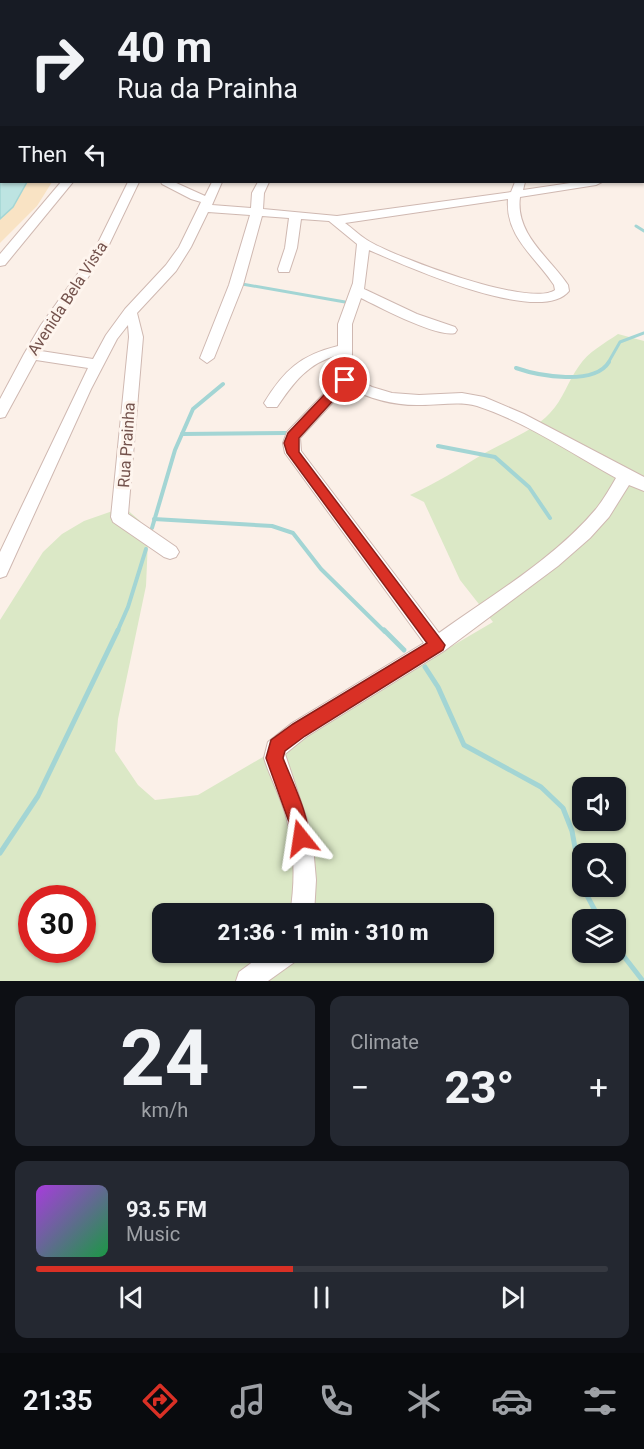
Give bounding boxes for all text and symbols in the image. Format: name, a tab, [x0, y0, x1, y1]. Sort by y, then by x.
text: 40 m	[117, 23, 212, 72]
icon: right	[18, 24, 96, 102]
text: Rua da Prainha	[117, 73, 298, 105]
icon: left	[79, 138, 112, 171]
text: Then	[18, 142, 67, 167]
street label: Avenida Bela Vista	[24, 238, 111, 359]
pin	[319, 354, 370, 405]
icon: arrive	[328, 363, 361, 396]
street label: Rua Prainha	[114, 402, 139, 488]
map controls	[572, 777, 626, 963]
button: sound	[572, 777, 626, 831]
position arrow	[269, 806, 333, 870]
button: search	[572, 843, 626, 897]
speed limit sign: 30	[18, 885, 96, 963]
button: layers	[572, 909, 626, 963]
text: 21:36 · 1 min · 310 m	[218, 920, 428, 945]
text: 24	[120, 1013, 210, 1104]
text: Climate	[351, 1030, 419, 1054]
text: 23°	[445, 1061, 514, 1114]
text: −	[351, 1068, 369, 1107]
text: +	[589, 1068, 608, 1107]
text: km/h	[141, 1098, 188, 1122]
text: 93.5 FM	[126, 1197, 207, 1222]
text: Music	[126, 1222, 180, 1246]
icon: previous	[115, 1281, 148, 1314]
icon: pause	[305, 1281, 338, 1314]
icon: next	[496, 1281, 529, 1314]
icon: directions	[139, 1380, 181, 1422]
icon: music	[227, 1380, 269, 1422]
icon: phone	[315, 1380, 357, 1422]
icon: climate	[403, 1380, 445, 1422]
icon: car	[491, 1380, 533, 1422]
icon: filters	[579, 1380, 621, 1422]
text: 21:35	[23, 1385, 93, 1417]

